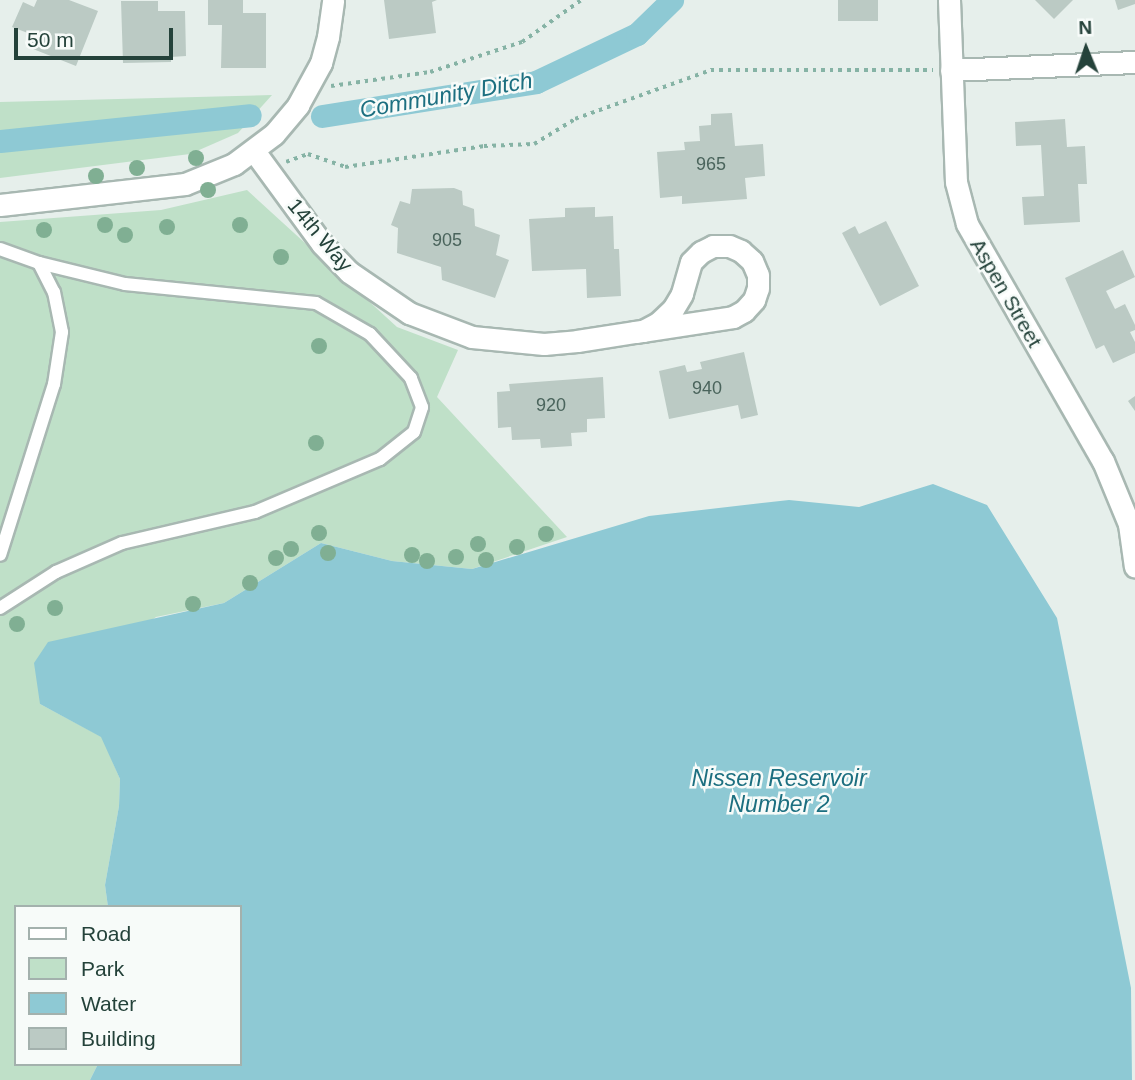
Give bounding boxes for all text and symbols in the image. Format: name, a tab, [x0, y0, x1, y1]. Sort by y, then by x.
scale bar	[18, 14, 177, 58]
north arrow	[1051, 14, 1121, 84]
text: N	[1078, 17, 1092, 38]
text: 50 m	[27, 28, 74, 51]
water label: Community Ditch	[357, 66, 535, 124]
house number: 965	[696, 153, 726, 175]
street label: 14th Way	[282, 193, 358, 277]
house number: 905	[432, 229, 462, 251]
street label: Aspen Street	[965, 234, 1047, 352]
house number: 940	[692, 377, 722, 399]
house number: 920	[536, 394, 566, 416]
water label: Nissen Reservoir Number 2	[691, 764, 867, 818]
legend	[14, 905, 242, 1066]
text: Road	[81, 922, 131, 945]
text: Park	[81, 957, 124, 980]
text: Water	[81, 992, 136, 1015]
text: Building	[81, 1027, 156, 1050]

